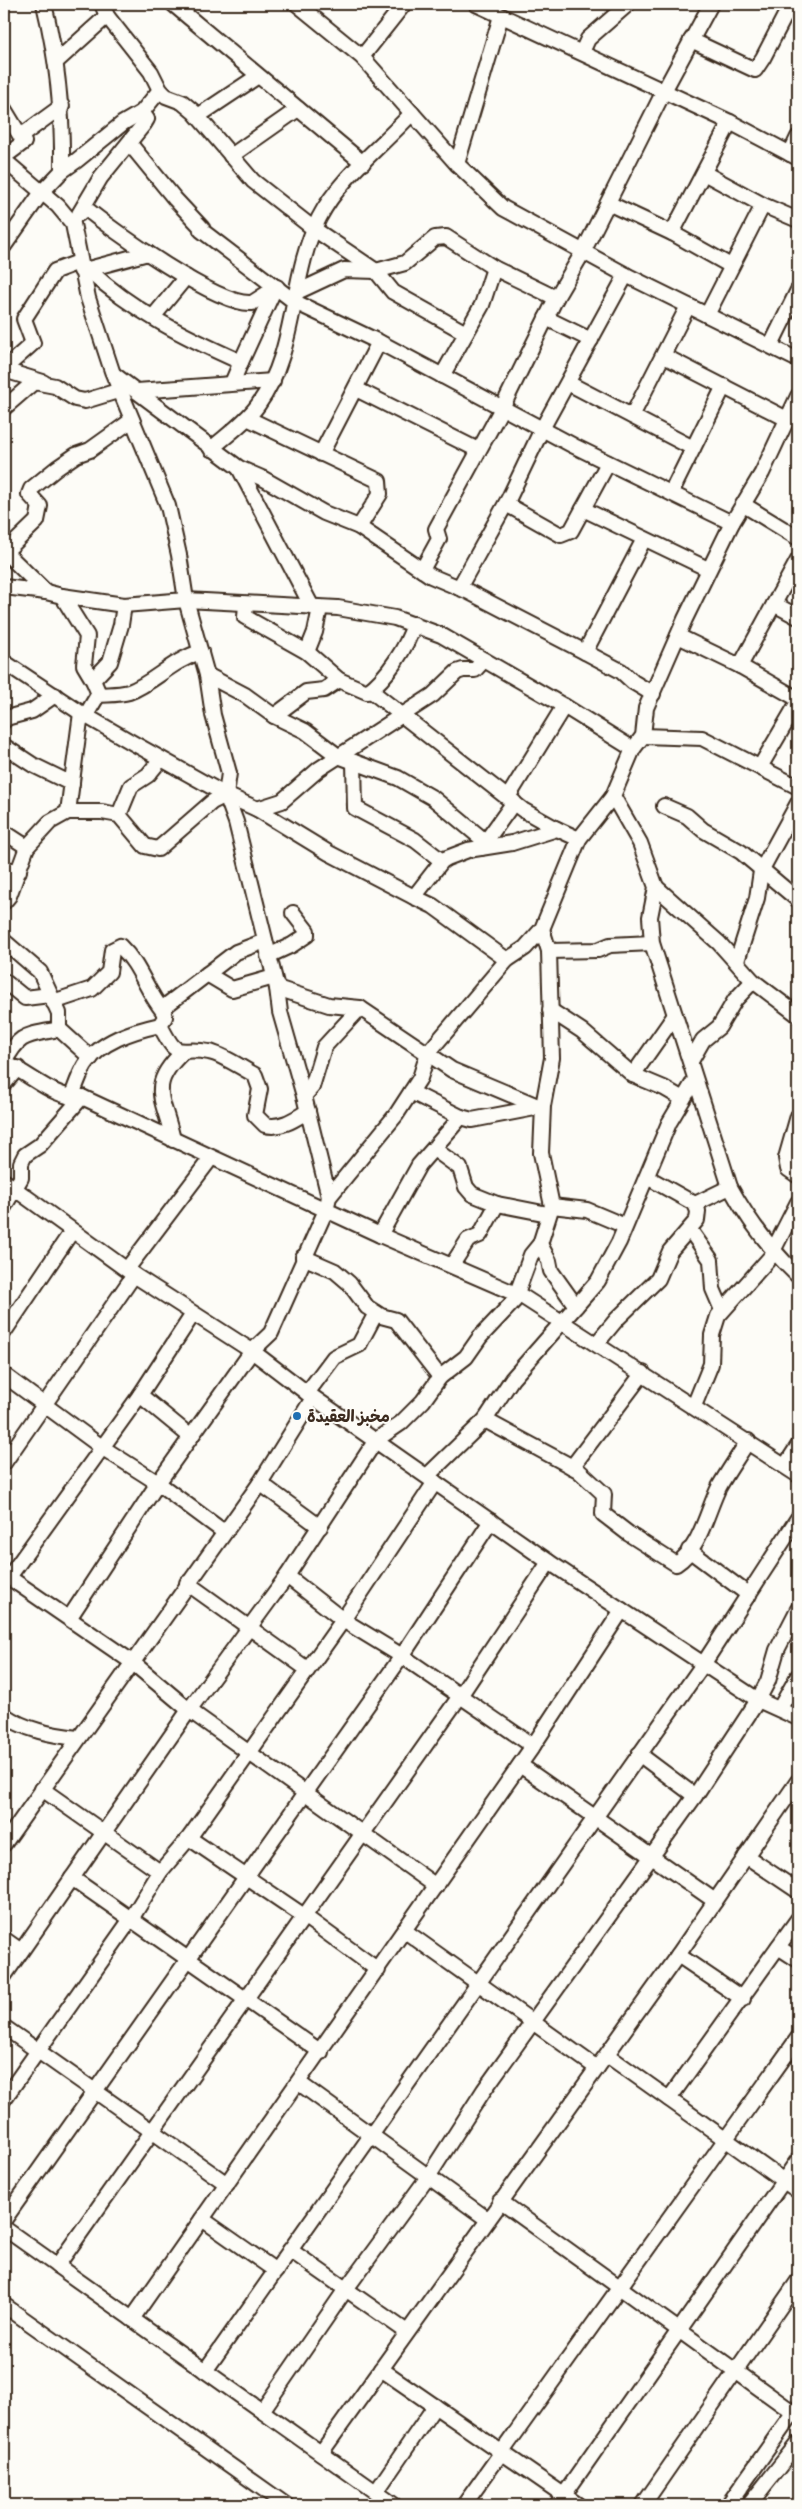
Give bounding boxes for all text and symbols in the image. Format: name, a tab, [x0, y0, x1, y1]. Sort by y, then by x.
place label: مخبز العقيدة	[307, 1409, 390, 1429]
marker: مخبز العقيدة	[291, 1410, 303, 1422]

